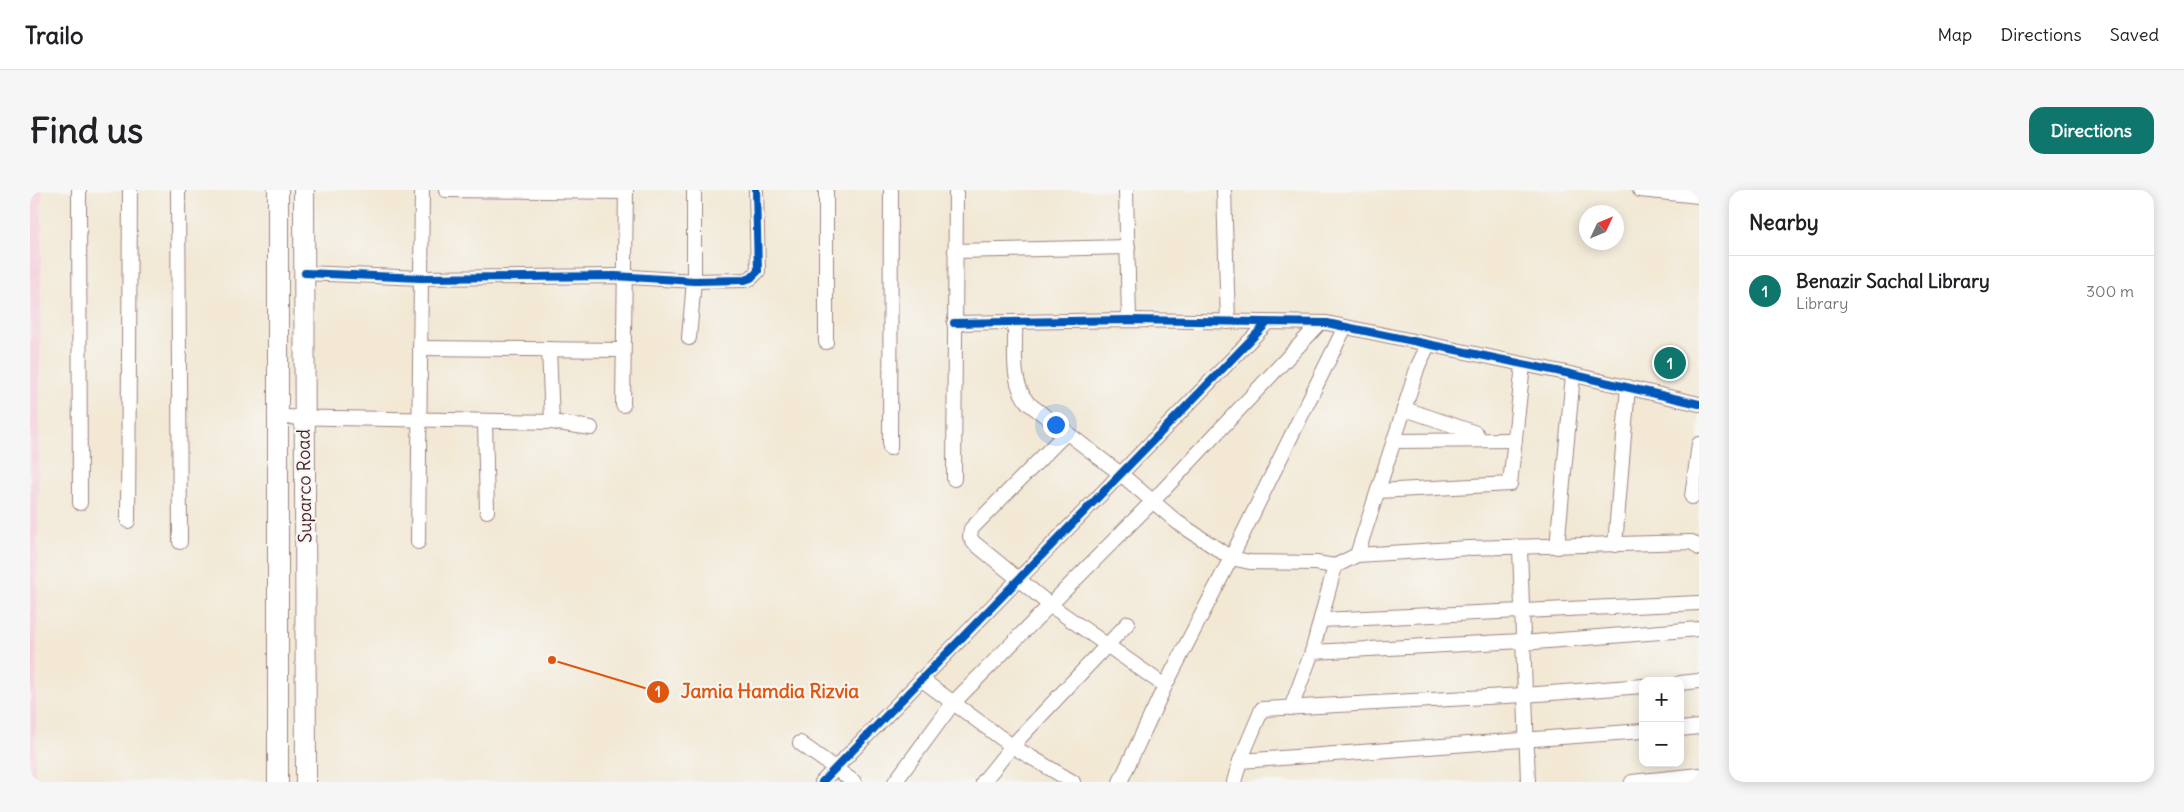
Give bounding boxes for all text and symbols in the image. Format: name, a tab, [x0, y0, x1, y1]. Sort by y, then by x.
text: Trailo	[25, 20, 83, 50]
text: Map	[1937, 23, 1972, 46]
text: Directions	[2000, 23, 2082, 46]
text: Saved	[2110, 23, 2159, 46]
button: Directions	[2029, 107, 2154, 154]
text: Find us	[30, 108, 143, 152]
north arrow	[1579, 205, 1624, 250]
text: Nearby	[1749, 209, 1819, 236]
text: Benazir Sachal Library	[1796, 269, 1990, 293]
text: 1	[1762, 281, 1768, 301]
text: 300 m	[2086, 281, 2134, 301]
text: Library	[1796, 293, 1848, 313]
pin: 1	[1654, 344, 1686, 382]
your location	[1043, 412, 1069, 438]
street label: Suparco Road	[292, 428, 316, 543]
callout: Jamia Hamdia Rizvia	[645, 675, 869, 709]
map controls	[1639, 677, 1684, 767]
button: +	[1639, 677, 1684, 722]
text: Jamia Hamdia Rizvia	[681, 679, 859, 703]
text: 1	[655, 682, 661, 701]
button: −	[1639, 722, 1684, 767]

